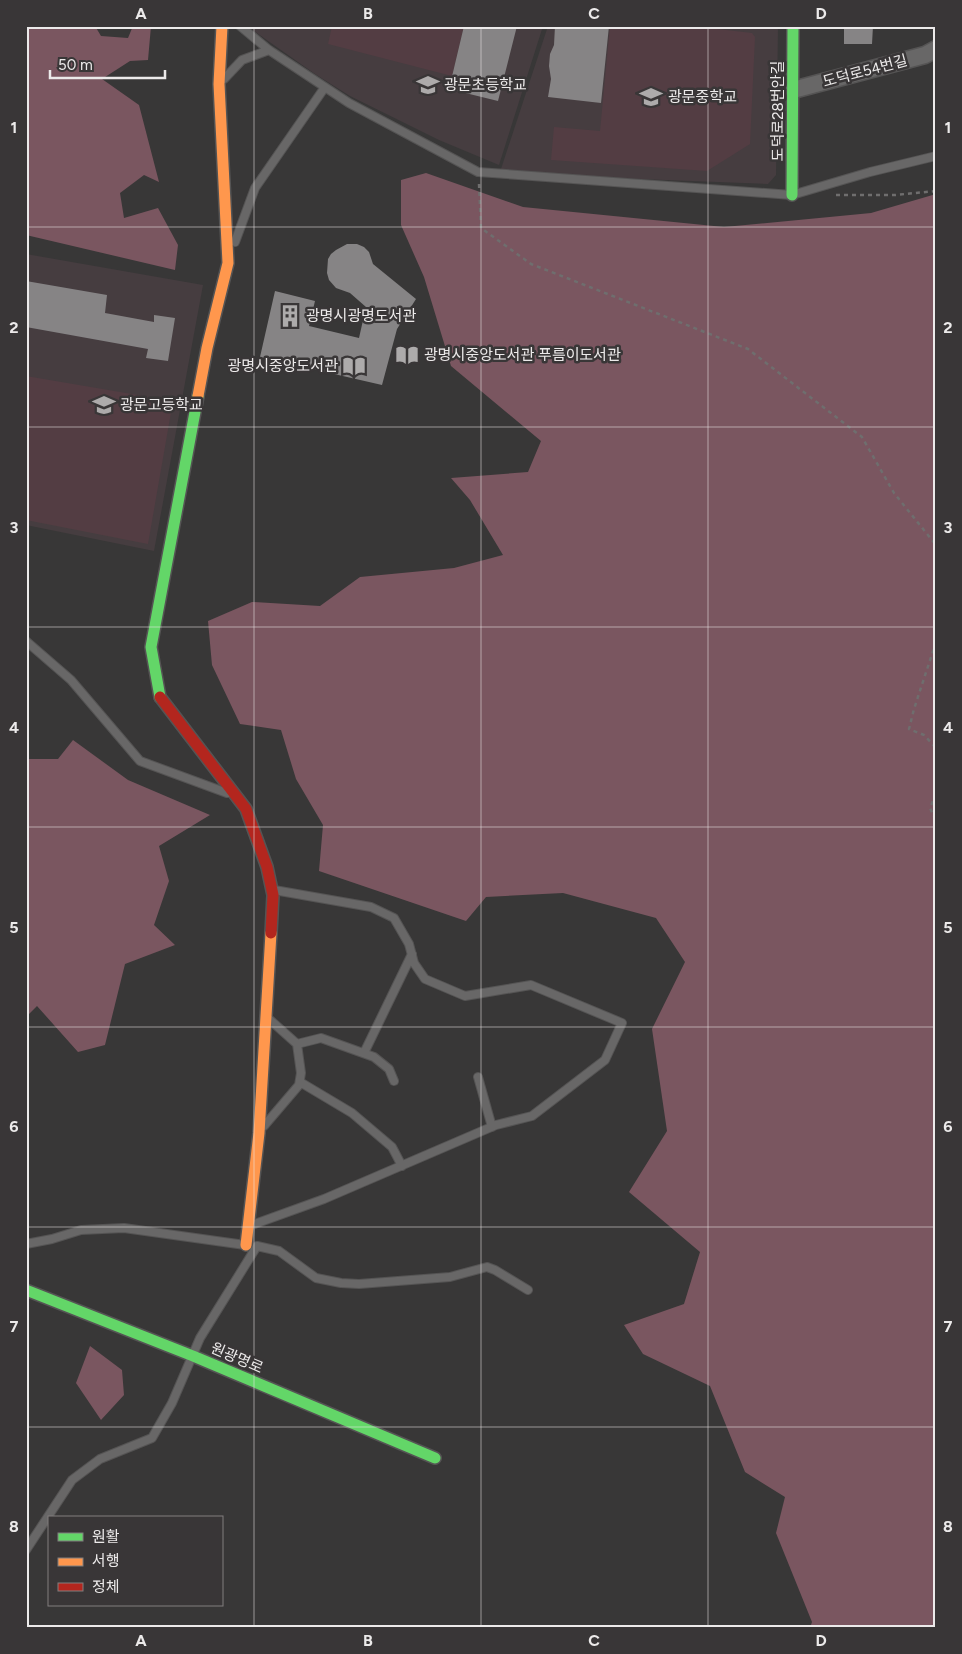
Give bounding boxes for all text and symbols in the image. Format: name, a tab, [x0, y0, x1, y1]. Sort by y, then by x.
text: A	[135, 4, 147, 23]
text: B	[363, 4, 373, 23]
text: C	[588, 4, 600, 23]
text: D	[815, 4, 827, 23]
scale bar	[50, 48, 165, 80]
street label: 도덕로54번길	[821, 51, 909, 91]
text: 50 m	[58, 56, 93, 74]
street label: 도덕로28번안길	[769, 61, 787, 161]
school or university icon: 광문초등학교	[415, 72, 441, 98]
place label: 광문초등학교	[444, 76, 527, 94]
school or university icon: 광문중학교	[638, 84, 664, 110]
place label: 광문중학교	[668, 88, 737, 106]
text: 1	[11, 118, 17, 137]
text: 1	[945, 118, 951, 137]
building icon: 광명시광명도서관	[277, 303, 303, 329]
place label: 광명시광명도서관	[306, 307, 417, 325]
text: 2	[9, 318, 19, 337]
text: 2	[943, 318, 953, 337]
library icon: 광명시중앙도서관 푸름이도서관	[394, 342, 420, 368]
place label: 광명시중앙도서관 푸름이도서관	[424, 346, 621, 364]
library icon: 광명시중앙도서관	[341, 353, 367, 379]
place label: 광명시중앙도서관	[228, 357, 338, 375]
school or university icon: 광문고등학교	[91, 392, 117, 418]
place label: 광문고등학교	[120, 396, 203, 414]
text: 3	[10, 518, 19, 537]
text: 3	[944, 518, 953, 537]
text: 4	[9, 718, 19, 737]
text: 4	[943, 718, 953, 737]
text: 5	[9, 918, 19, 937]
text: 5	[943, 918, 953, 937]
text: 6	[9, 1117, 19, 1136]
text: 6	[943, 1117, 953, 1136]
text: 7	[10, 1317, 19, 1336]
text: 7	[944, 1317, 953, 1336]
street label: 원광명로	[208, 1339, 266, 1377]
legend	[48, 1516, 222, 1606]
text: 8	[9, 1517, 19, 1536]
text: 8	[943, 1517, 953, 1536]
text: 원활	[92, 1528, 120, 1546]
text: 서행	[92, 1552, 120, 1570]
text: 정체	[92, 1578, 120, 1596]
text: A	[135, 1631, 147, 1650]
text: B	[363, 1631, 373, 1650]
text: C	[588, 1631, 600, 1650]
text: D	[815, 1631, 827, 1650]

